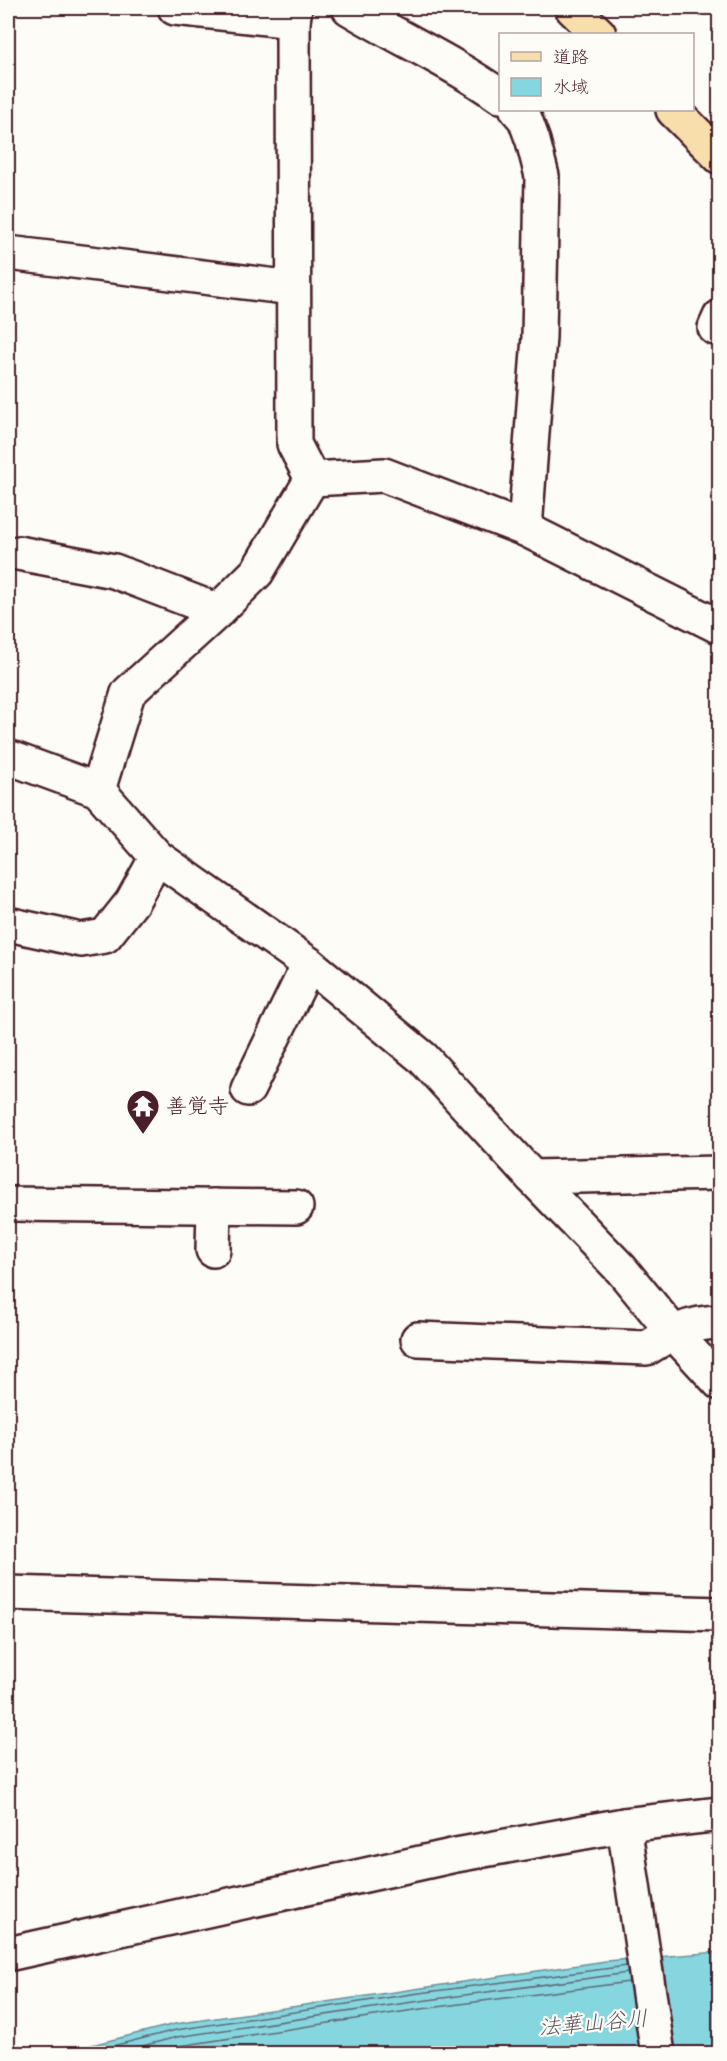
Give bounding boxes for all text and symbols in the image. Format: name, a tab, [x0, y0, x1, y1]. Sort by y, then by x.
legend	[499, 33, 694, 111]
text: 道路	[553, 45, 589, 68]
text: 水域	[553, 75, 589, 98]
temple icon: 善覚寺	[125, 1088, 161, 1135]
place label: 善覚寺	[166, 1092, 229, 1119]
water label: 法華山谷川	[537, 2003, 649, 2041]

